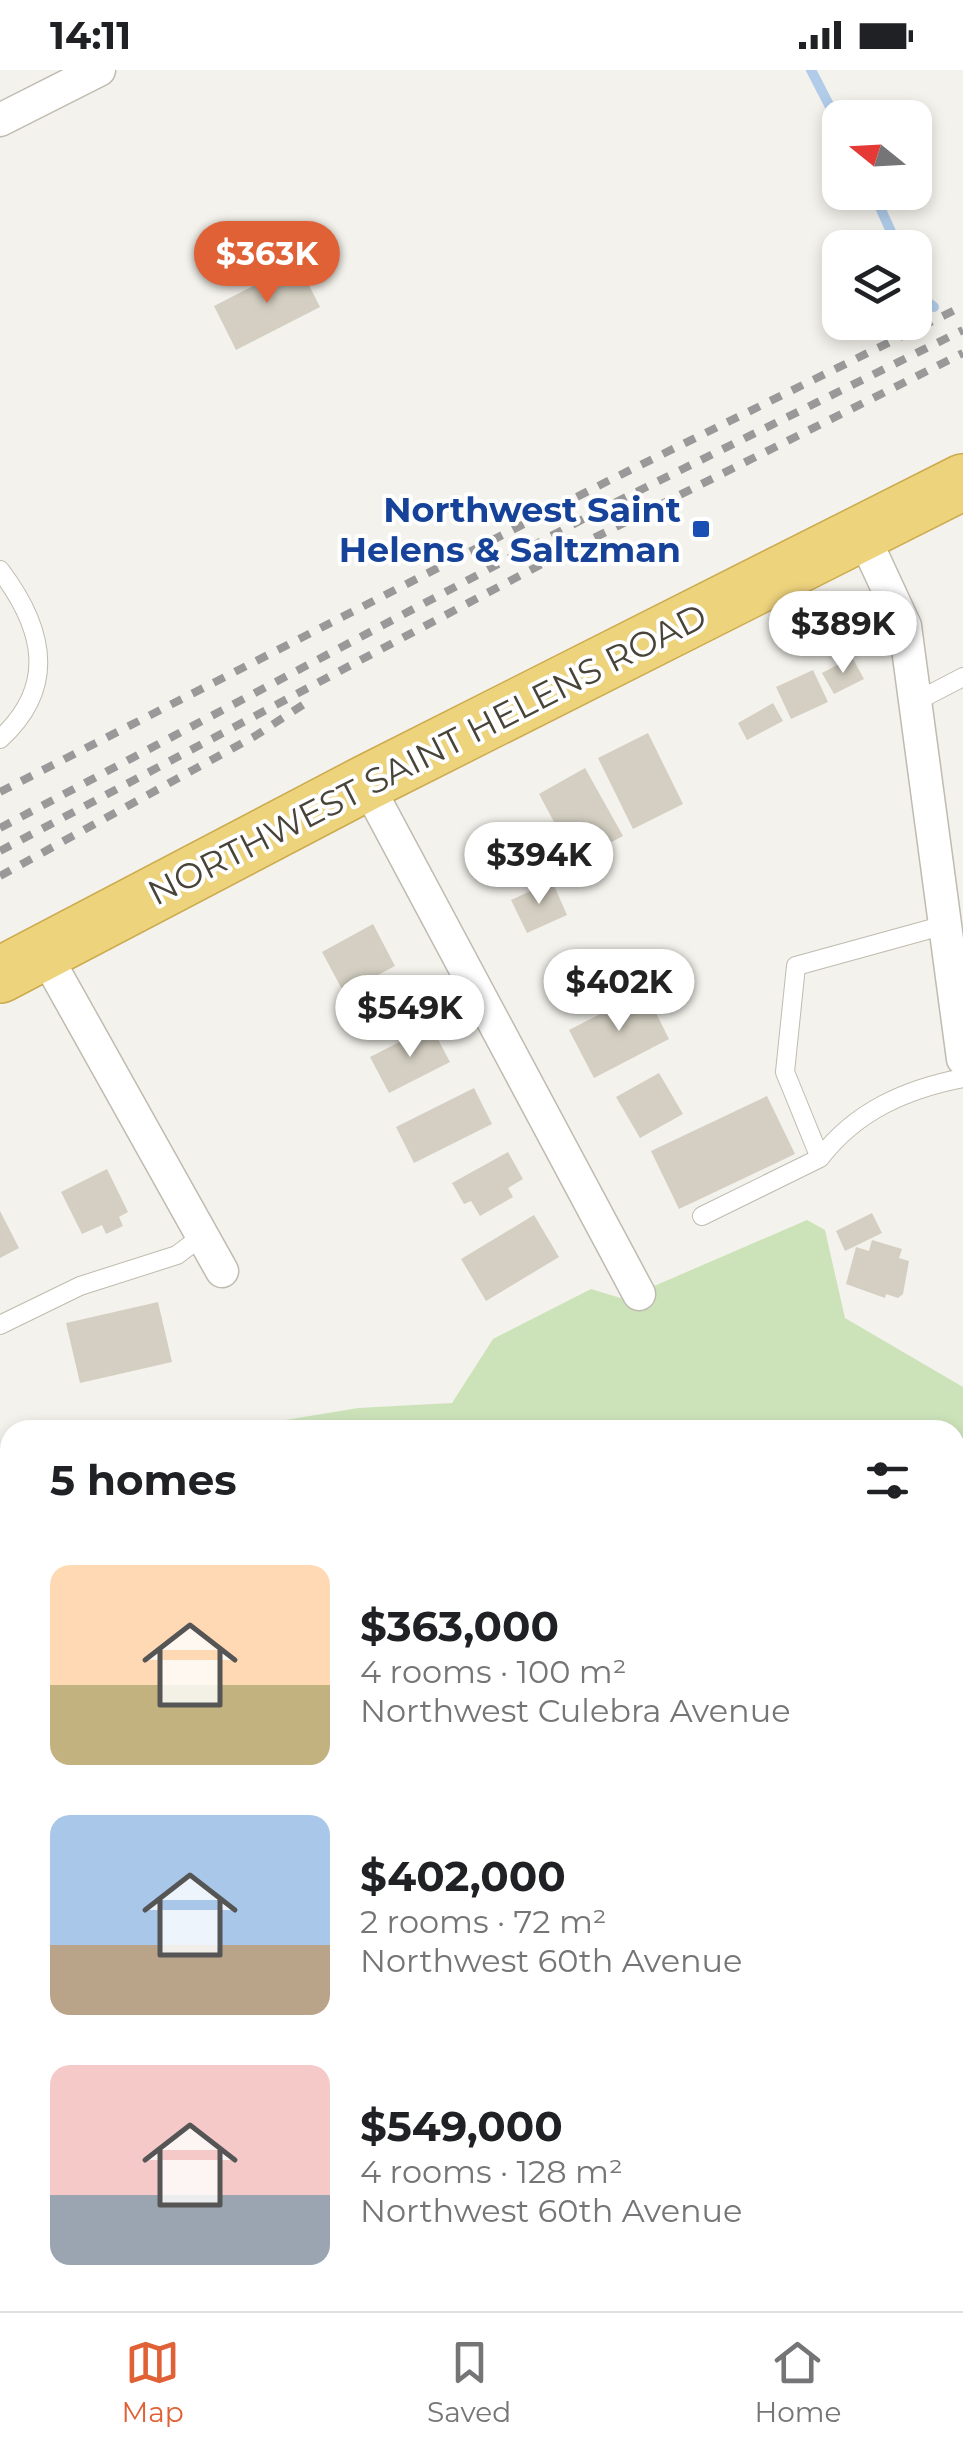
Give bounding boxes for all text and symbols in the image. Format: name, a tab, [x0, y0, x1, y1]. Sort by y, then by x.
text: 14:11	[50, 12, 131, 59]
north arrow	[822, 100, 932, 210]
map controls	[822, 100, 932, 340]
pin: $363K	[197, 221, 337, 306]
button: layers	[822, 230, 932, 340]
text: $363K	[216, 234, 318, 273]
place label: Northwest Saint Helens & Saltzman	[339, 488, 681, 571]
marker: Northwest Saint Helens & Saltzman	[690, 518, 712, 540]
pin: $389K	[773, 591, 913, 676]
street label: NORTHWEST SAINT HELENS ROAD	[140, 594, 714, 914]
text: $389K	[791, 604, 895, 643]
pin: $394K	[469, 822, 609, 907]
text: $394K	[486, 835, 592, 874]
pin: $402K	[549, 949, 689, 1034]
text: $402K	[566, 962, 672, 1001]
pin: $549K	[340, 975, 480, 1060]
text: $549K	[357, 988, 463, 1027]
icon: filters	[860, 1453, 915, 1508]
text: 5 homes	[50, 1454, 237, 1506]
text: $363,000	[360, 1600, 559, 1652]
icon: home	[130, 1605, 250, 1725]
text: 4 rooms · 100 m²	[360, 1652, 627, 1691]
text: Northwest Culebra Avenue	[360, 1691, 790, 1730]
text: $402,000	[360, 1850, 566, 1902]
icon: home	[130, 1855, 250, 1975]
text: 2 rooms · 72 m²	[360, 1902, 607, 1941]
text: Northwest 60th Avenue	[360, 1941, 742, 1980]
text: $549,000	[360, 2100, 563, 2152]
icon: home	[130, 2105, 250, 2225]
text: 4 rooms · 128 m²	[360, 2152, 623, 2191]
text: Northwest 60th Avenue	[360, 2191, 742, 2230]
tab: Map	[122, 2335, 184, 2429]
tab: Saved	[427, 2335, 511, 2429]
tab: Home	[754, 2335, 841, 2429]

